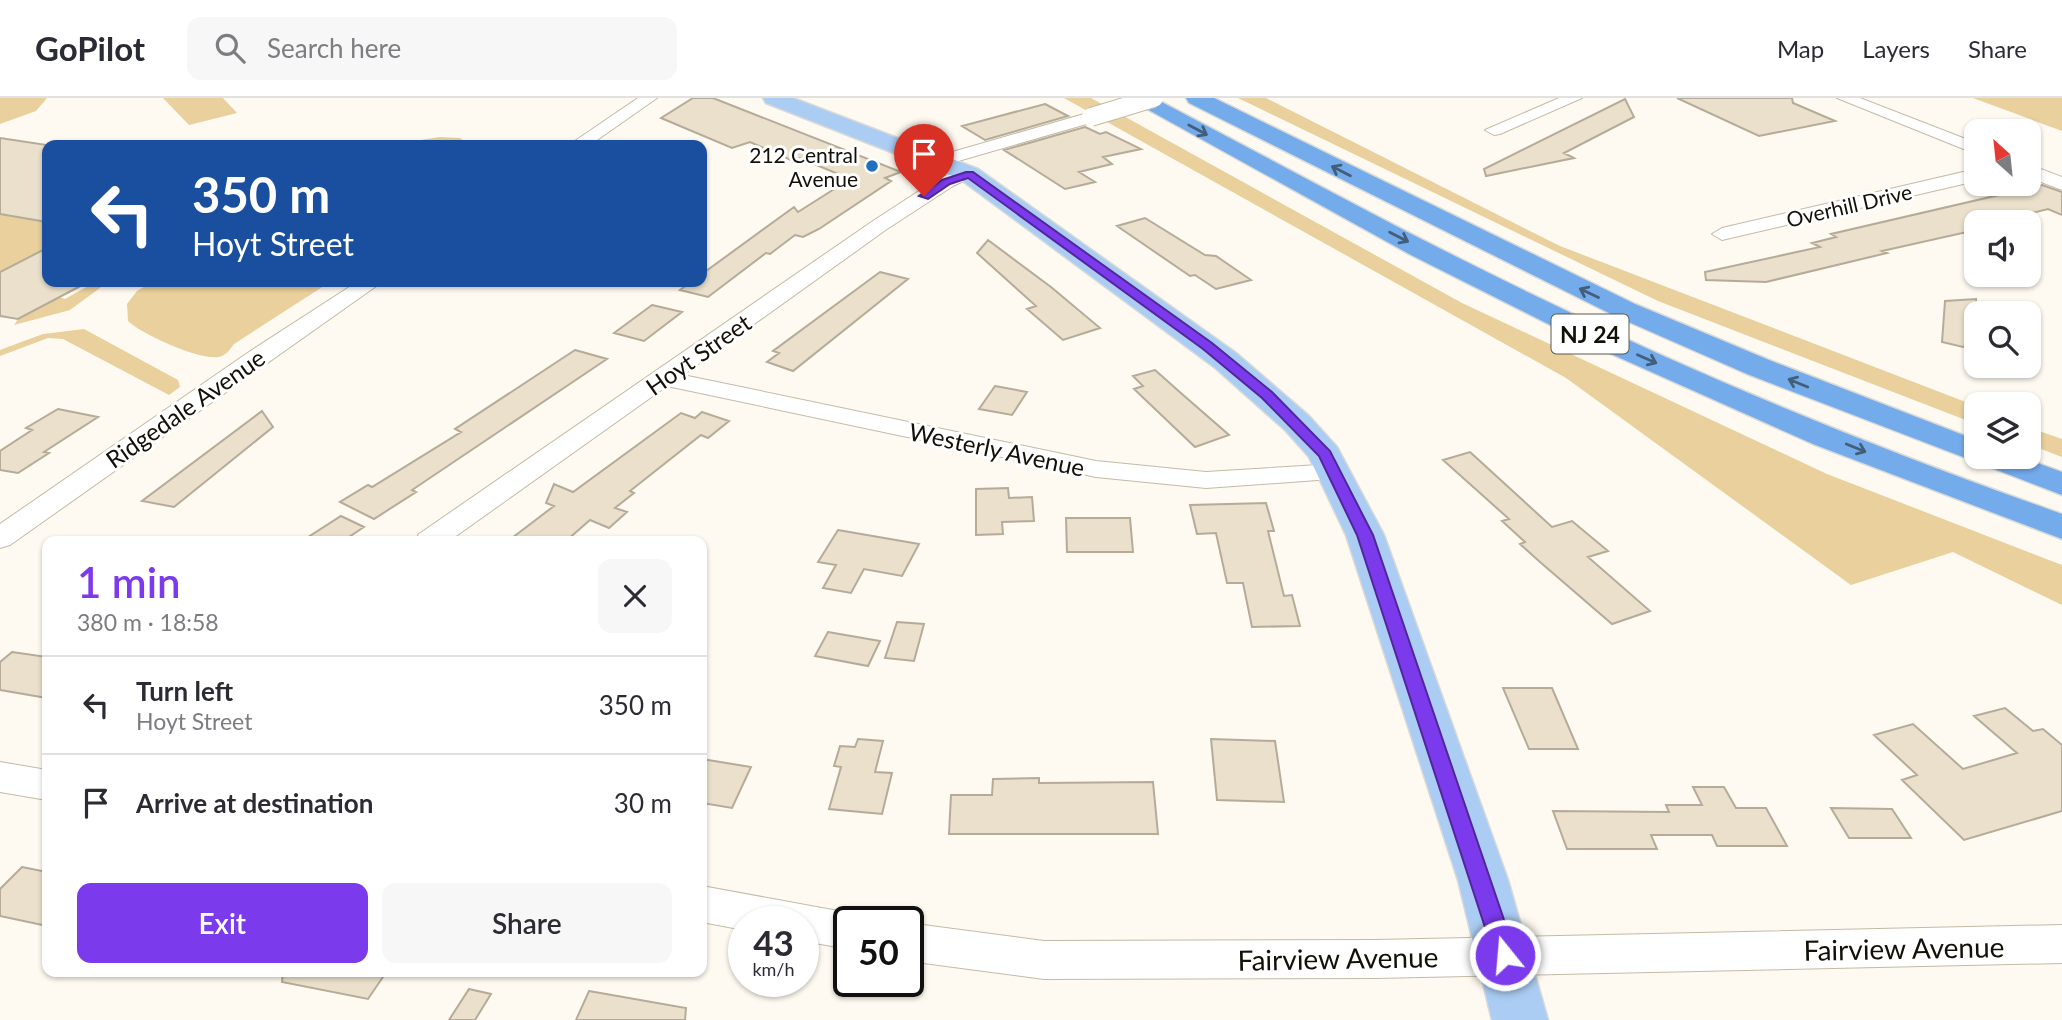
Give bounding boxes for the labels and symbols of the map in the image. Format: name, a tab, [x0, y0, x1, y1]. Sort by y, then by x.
north arrow	[1964, 119, 2040, 196]
one-way arrow	[1188, 123, 1208, 137]
pin	[894, 124, 954, 196]
place label: 212 Central Avenue	[749, 142, 858, 191]
marker: 212 Central Avenue	[864, 158, 880, 174]
one-way arrow	[1331, 163, 1352, 177]
street label: Overhill Drive	[1784, 178, 1914, 232]
one-way arrow	[1388, 231, 1409, 244]
one-way arrow	[1579, 285, 1600, 299]
street label: Hoyt Street	[640, 307, 756, 401]
road number: NJ 24	[1552, 314, 1628, 354]
street label: Ridgedale Avenue	[100, 342, 270, 474]
one-way arrow	[1636, 353, 1657, 366]
one-way arrow	[1787, 376, 1809, 389]
street label: Westerly Avenue	[907, 416, 1087, 482]
one-way arrow	[1845, 443, 1867, 456]
speed limit sign: 50	[833, 906, 924, 997]
position arrow	[1468, 918, 1542, 992]
street label: Fairview Avenue	[1803, 929, 2005, 967]
street label: Fairview Avenue	[1237, 939, 1439, 977]

